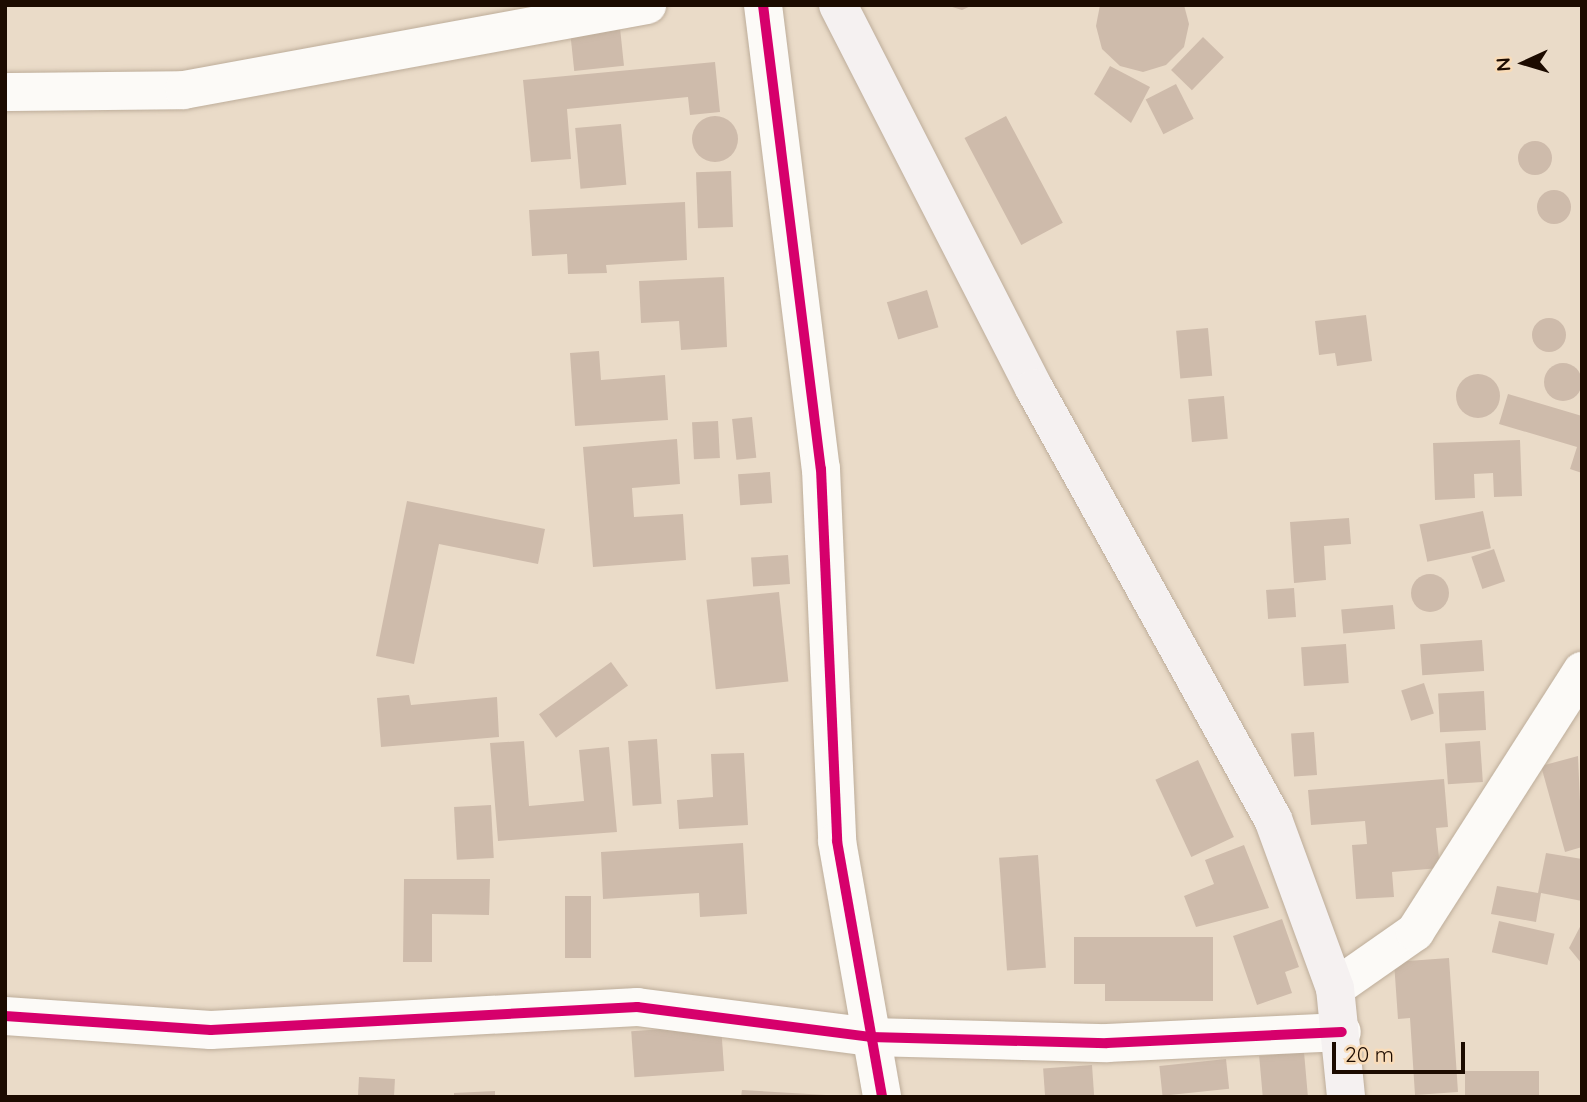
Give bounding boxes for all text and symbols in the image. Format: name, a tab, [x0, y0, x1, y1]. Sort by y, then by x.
north arrow	[1489, 28, 1559, 98]
text: N	[1491, 57, 1516, 72]
scale bar	[1335, 1028, 1468, 1072]
text: 20 m	[1345, 1041, 1394, 1067]

